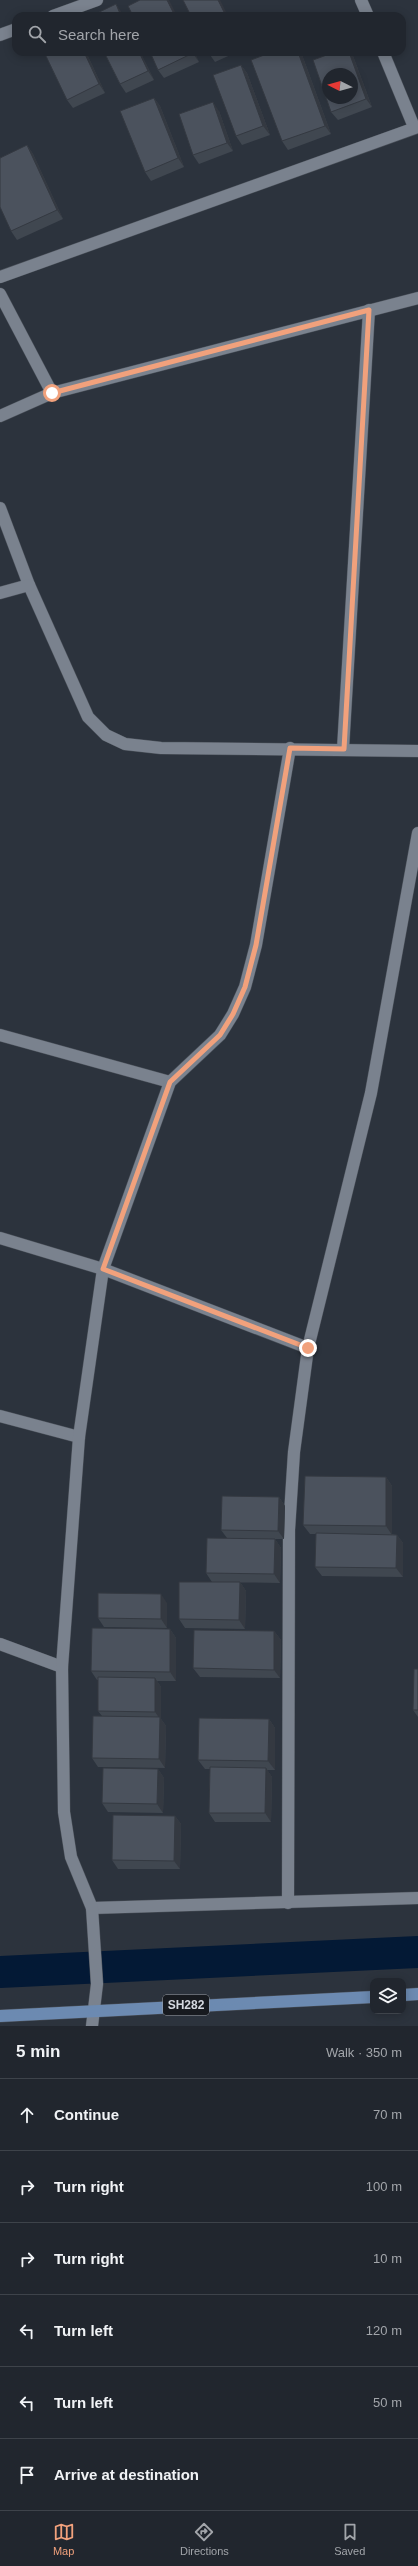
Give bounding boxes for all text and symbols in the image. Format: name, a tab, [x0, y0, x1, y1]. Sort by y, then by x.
search box	[12, 12, 406, 56]
icon: search	[26, 23, 48, 45]
text: Search here	[58, 26, 140, 43]
north arrow	[322, 68, 358, 104]
route start	[43, 384, 61, 402]
route end	[299, 1339, 317, 1357]
map controls	[370, 1978, 406, 2014]
button: layers	[370, 1978, 406, 2014]
road number: SH282	[163, 1995, 209, 2015]
text: 5 min	[16, 2042, 60, 2061]
text: Walk · 350 m	[326, 2045, 402, 2060]
icon: ahead	[16, 2104, 38, 2126]
text: Continue	[54, 2106, 119, 2123]
text: 70 m	[373, 2107, 402, 2122]
icon: right	[16, 2176, 38, 2198]
text: Turn right	[54, 2178, 124, 2195]
text: 100 m	[366, 2179, 402, 2194]
icon: right	[16, 2248, 38, 2270]
text: Turn right	[54, 2250, 124, 2267]
text: 10 m	[373, 2251, 402, 2266]
icon: left	[16, 2320, 38, 2342]
text: Turn left	[54, 2322, 113, 2339]
text: 120 m	[366, 2323, 402, 2338]
icon: left	[16, 2392, 38, 2414]
text: Turn left	[54, 2394, 113, 2411]
text: 50 m	[373, 2395, 402, 2410]
icon: arrive	[16, 2464, 38, 2486]
text: Arrive at destination	[54, 2466, 199, 2483]
tab: Map	[53, 2521, 75, 2557]
tab: Directions	[180, 2521, 229, 2557]
tab: Saved	[334, 2521, 365, 2557]

